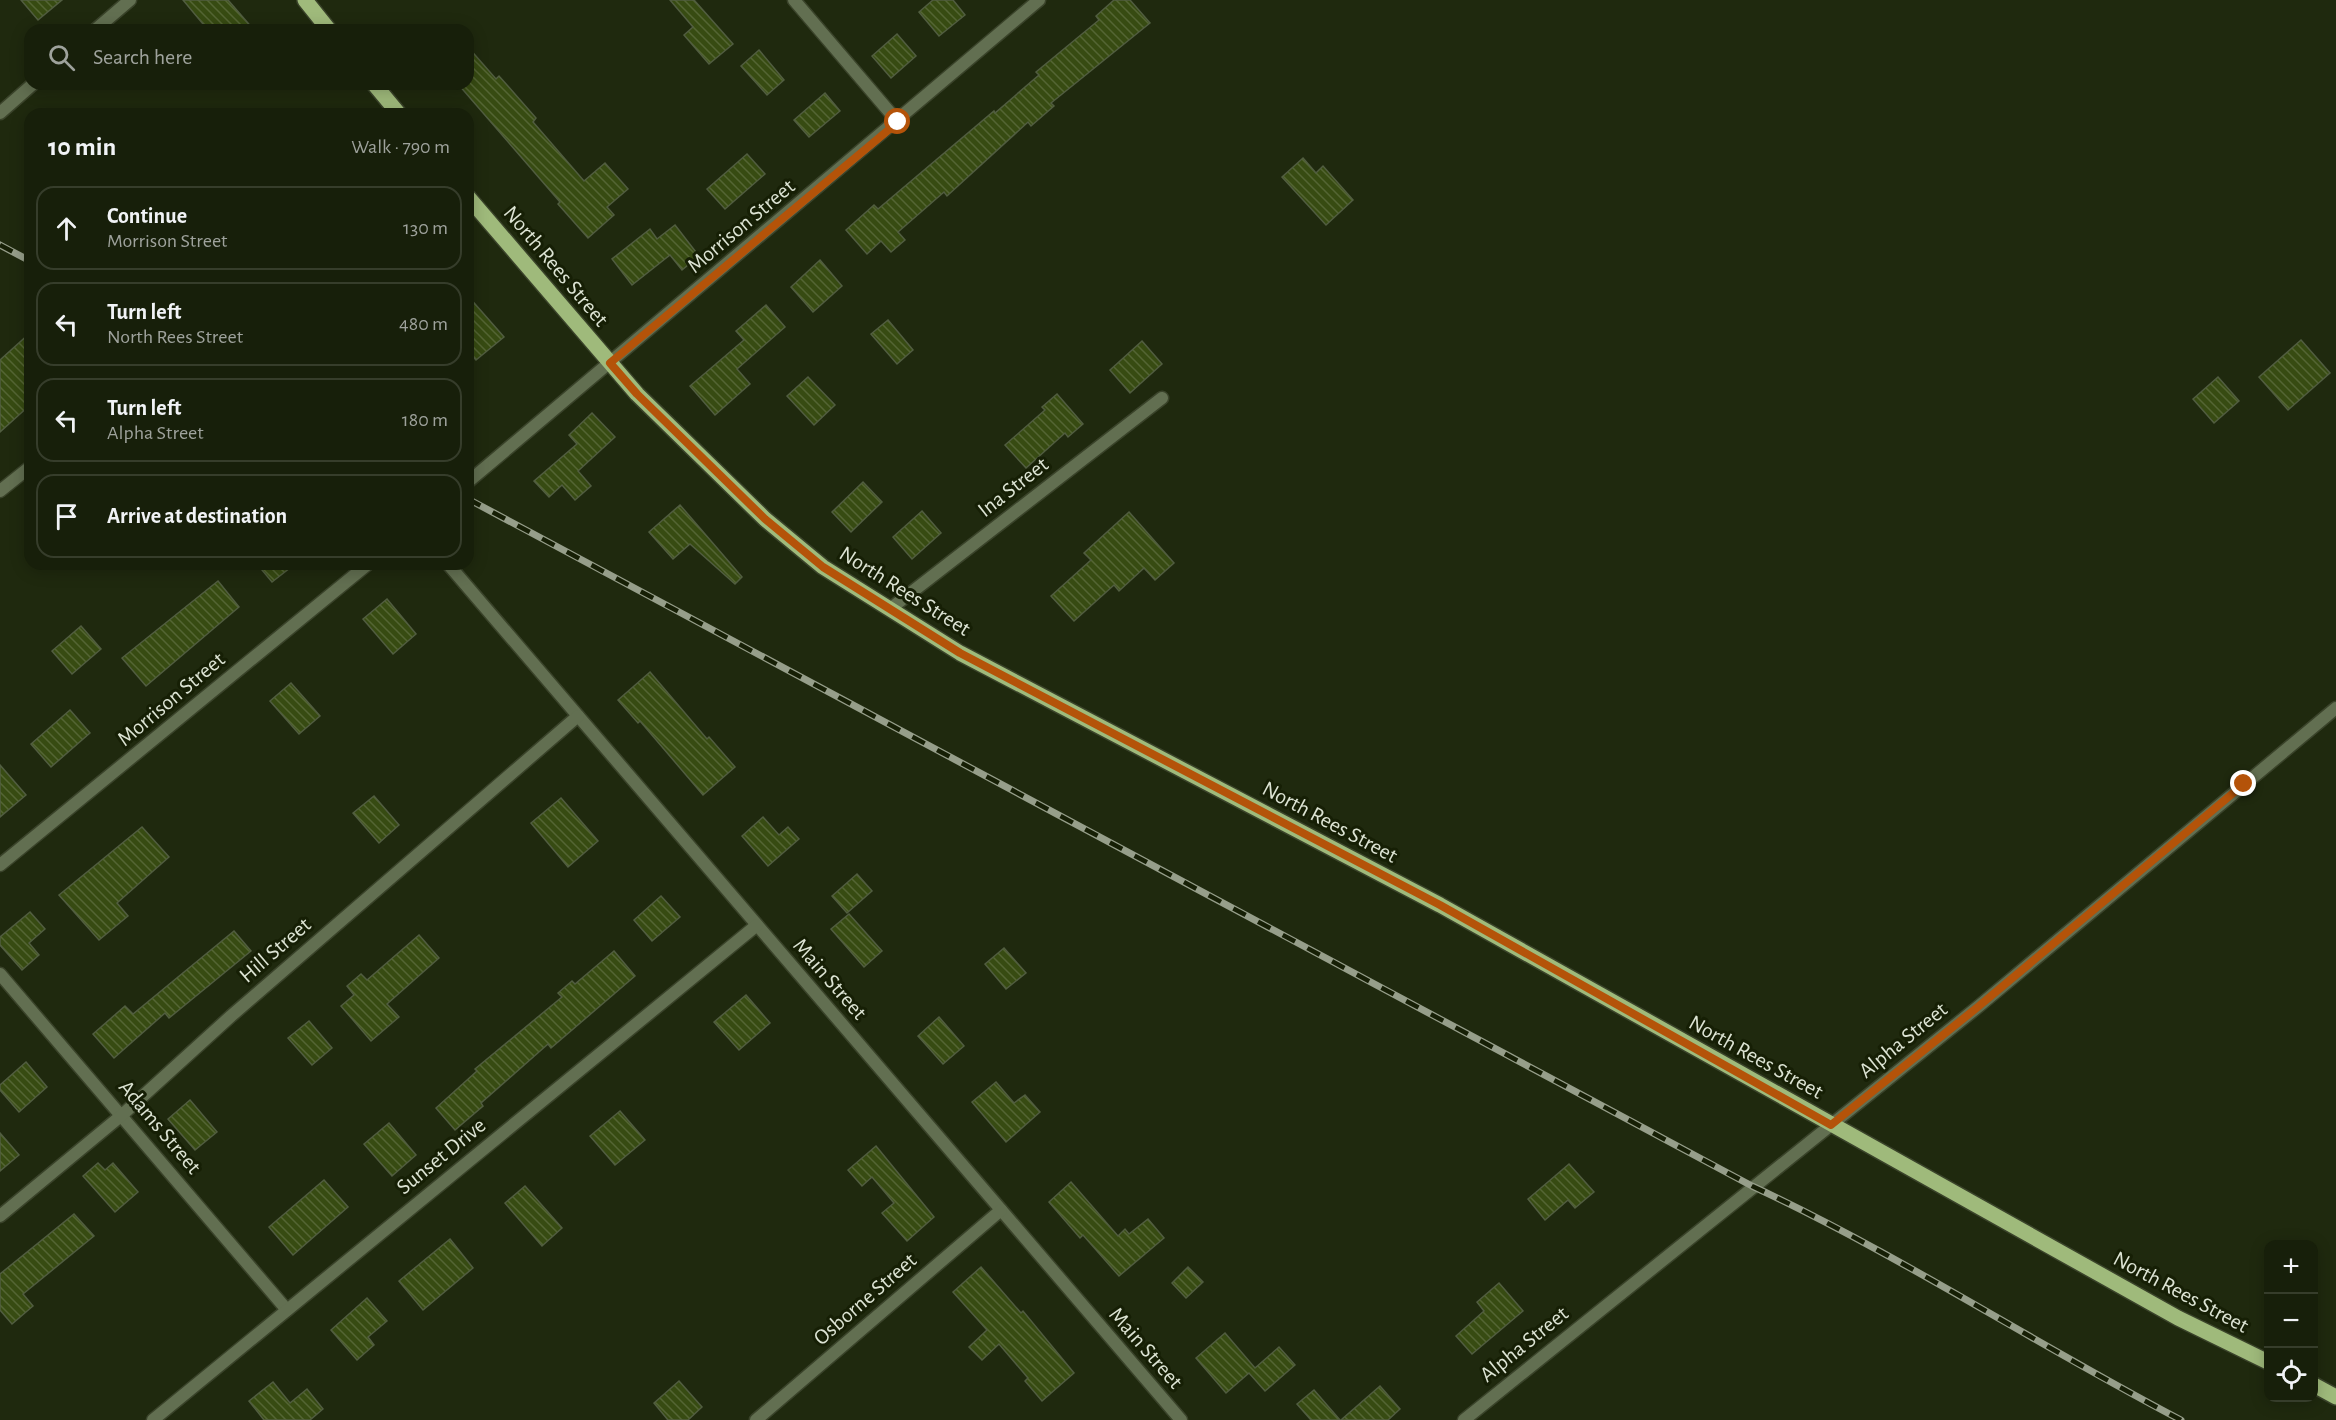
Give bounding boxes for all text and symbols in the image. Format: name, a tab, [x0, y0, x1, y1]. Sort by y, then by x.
search box	[24, 24, 474, 90]
icon: search	[45, 41, 78, 74]
text: Search here	[93, 46, 192, 68]
route start	[884, 108, 910, 134]
text: 10 min	[48, 134, 116, 160]
text: Walk · 790 m	[351, 137, 450, 157]
street label: Morrison Street	[683, 175, 799, 277]
street label: North Rees Street	[499, 202, 613, 330]
text: Continue	[107, 205, 187, 227]
icon: ahead	[50, 212, 83, 245]
text: 130 m	[403, 218, 448, 238]
text: Morrison Street	[107, 231, 227, 251]
text: Turn left	[107, 301, 181, 323]
icon: left	[50, 308, 83, 341]
text: 480 m	[399, 314, 448, 334]
text: North Rees Street	[107, 327, 243, 347]
text: Turn left	[107, 397, 181, 419]
icon: left	[50, 404, 83, 437]
text: 180 m	[402, 410, 448, 430]
text: Alpha Street	[107, 423, 204, 443]
street label: Ina Street	[974, 453, 1052, 521]
icon: arrive	[50, 500, 83, 533]
text: Arrive at destination	[107, 505, 287, 527]
street label: North Rees Street	[836, 542, 974, 640]
street label: Morrison Street	[113, 648, 229, 750]
route end	[2230, 770, 2256, 796]
street label: North Rees Street	[1259, 777, 1401, 867]
street label: Hill Street	[235, 913, 315, 987]
street label: Main Street	[789, 934, 871, 1024]
street label: Alpha Street	[1855, 998, 1951, 1082]
street label: North Rees Street	[1685, 1011, 1827, 1103]
street label: Adams Street	[115, 1076, 205, 1178]
street label: Sunset Drive	[392, 1114, 490, 1198]
map controls	[2264, 1240, 2318, 1402]
button: +	[2264, 1240, 2318, 1294]
street label: North Rees Street	[2110, 1247, 2252, 1337]
street label: Osborne Street	[809, 1249, 921, 1349]
button: −	[2264, 1294, 2318, 1348]
street label: Alpha Street	[1476, 1302, 1572, 1386]
street label: Main Street	[1105, 1303, 1187, 1393]
button: locate	[2264, 1348, 2318, 1402]

